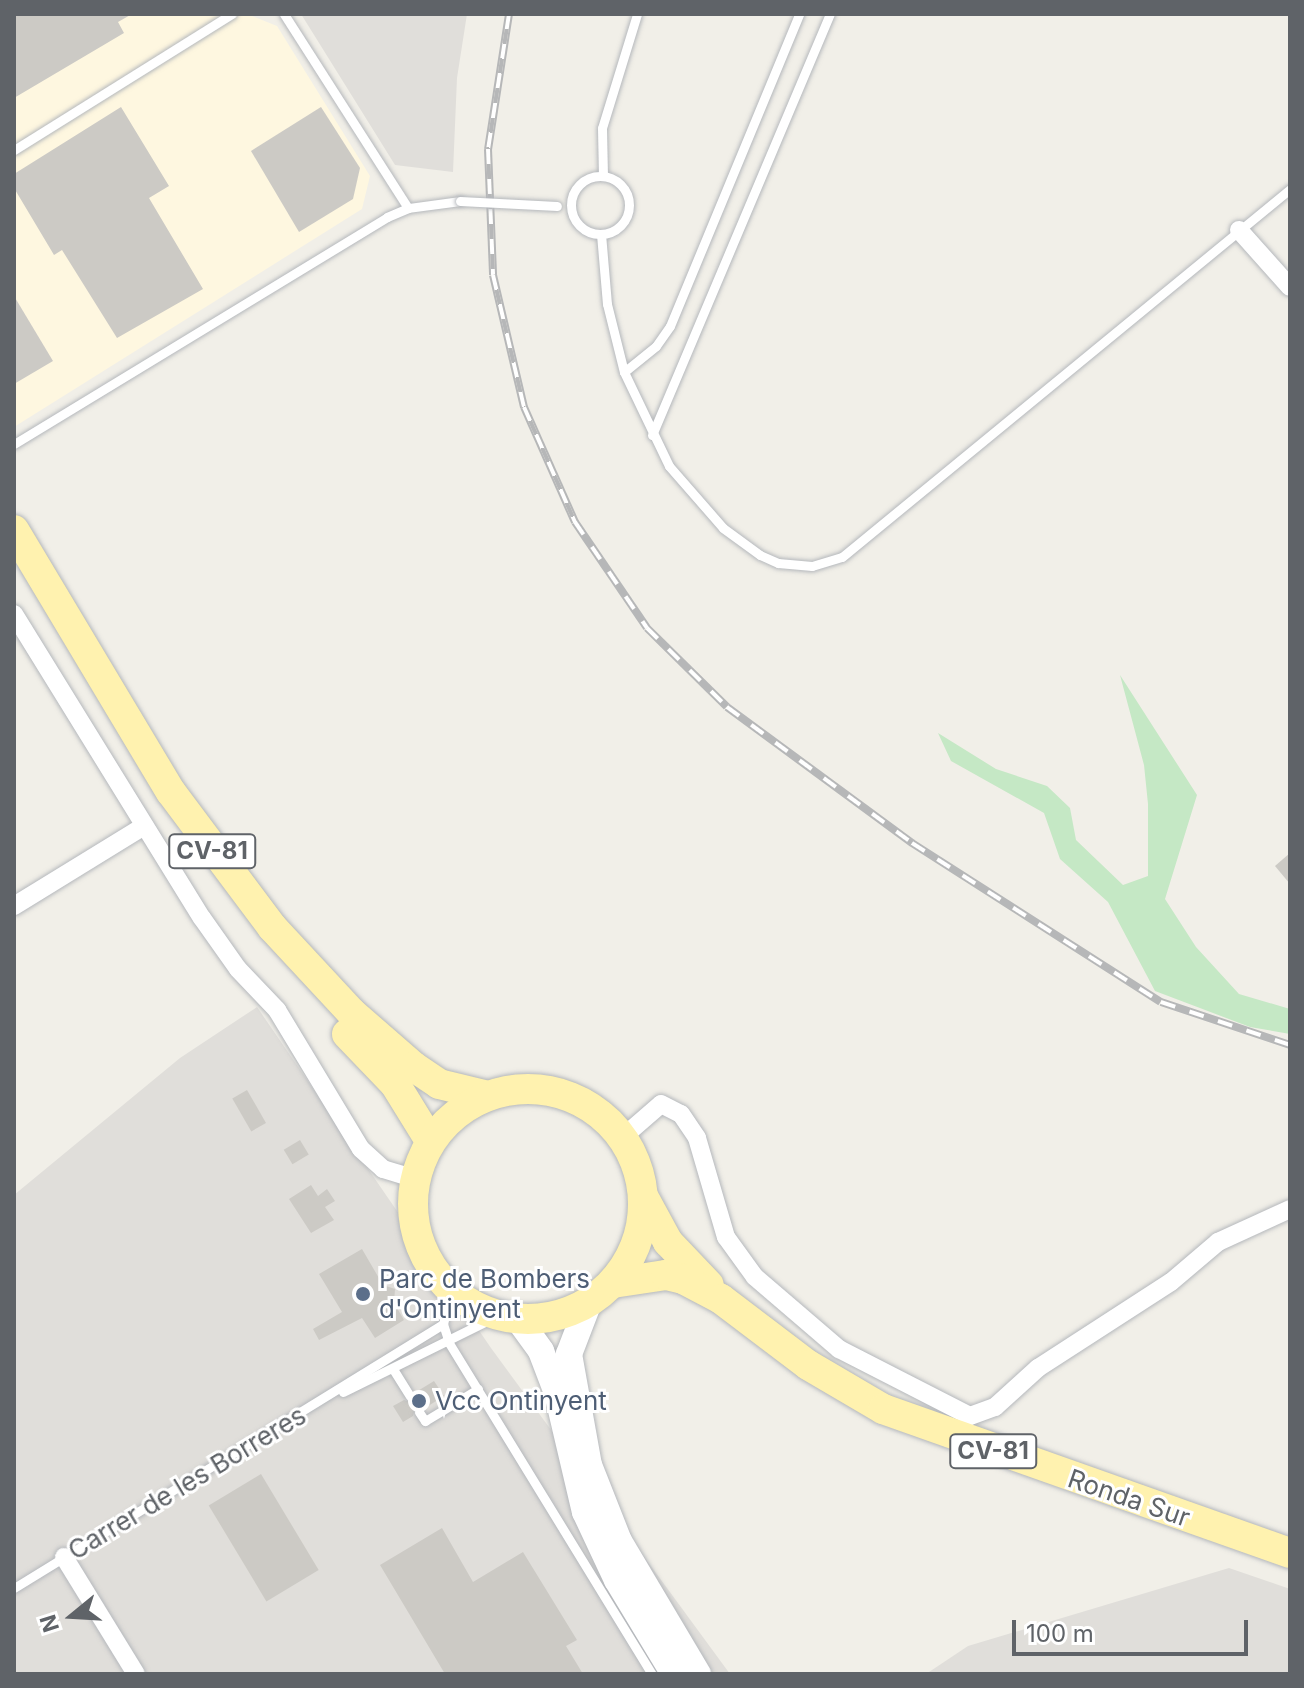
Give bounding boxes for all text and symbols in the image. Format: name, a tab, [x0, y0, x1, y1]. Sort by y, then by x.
road number: CV-81	[168, 831, 256, 871]
place label: Parc de Bombers d'Ontinyent	[379, 1263, 590, 1324]
marker: Parc de Bombers d'Ontinyent	[354, 1285, 372, 1303]
place label: Vcc Ontinyent	[435, 1385, 607, 1417]
marker: Vcc Ontinyent	[410, 1392, 428, 1410]
street label: Carrer de les Borreres	[62, 1400, 312, 1566]
road number: CV-81	[949, 1431, 1037, 1471]
street label: Ronda Sur	[1064, 1463, 1194, 1533]
north arrow	[32, 1576, 112, 1656]
scale bar	[1016, 1604, 1252, 1654]
text: N	[34, 1611, 64, 1635]
text: 100 m	[1026, 1619, 1094, 1648]

